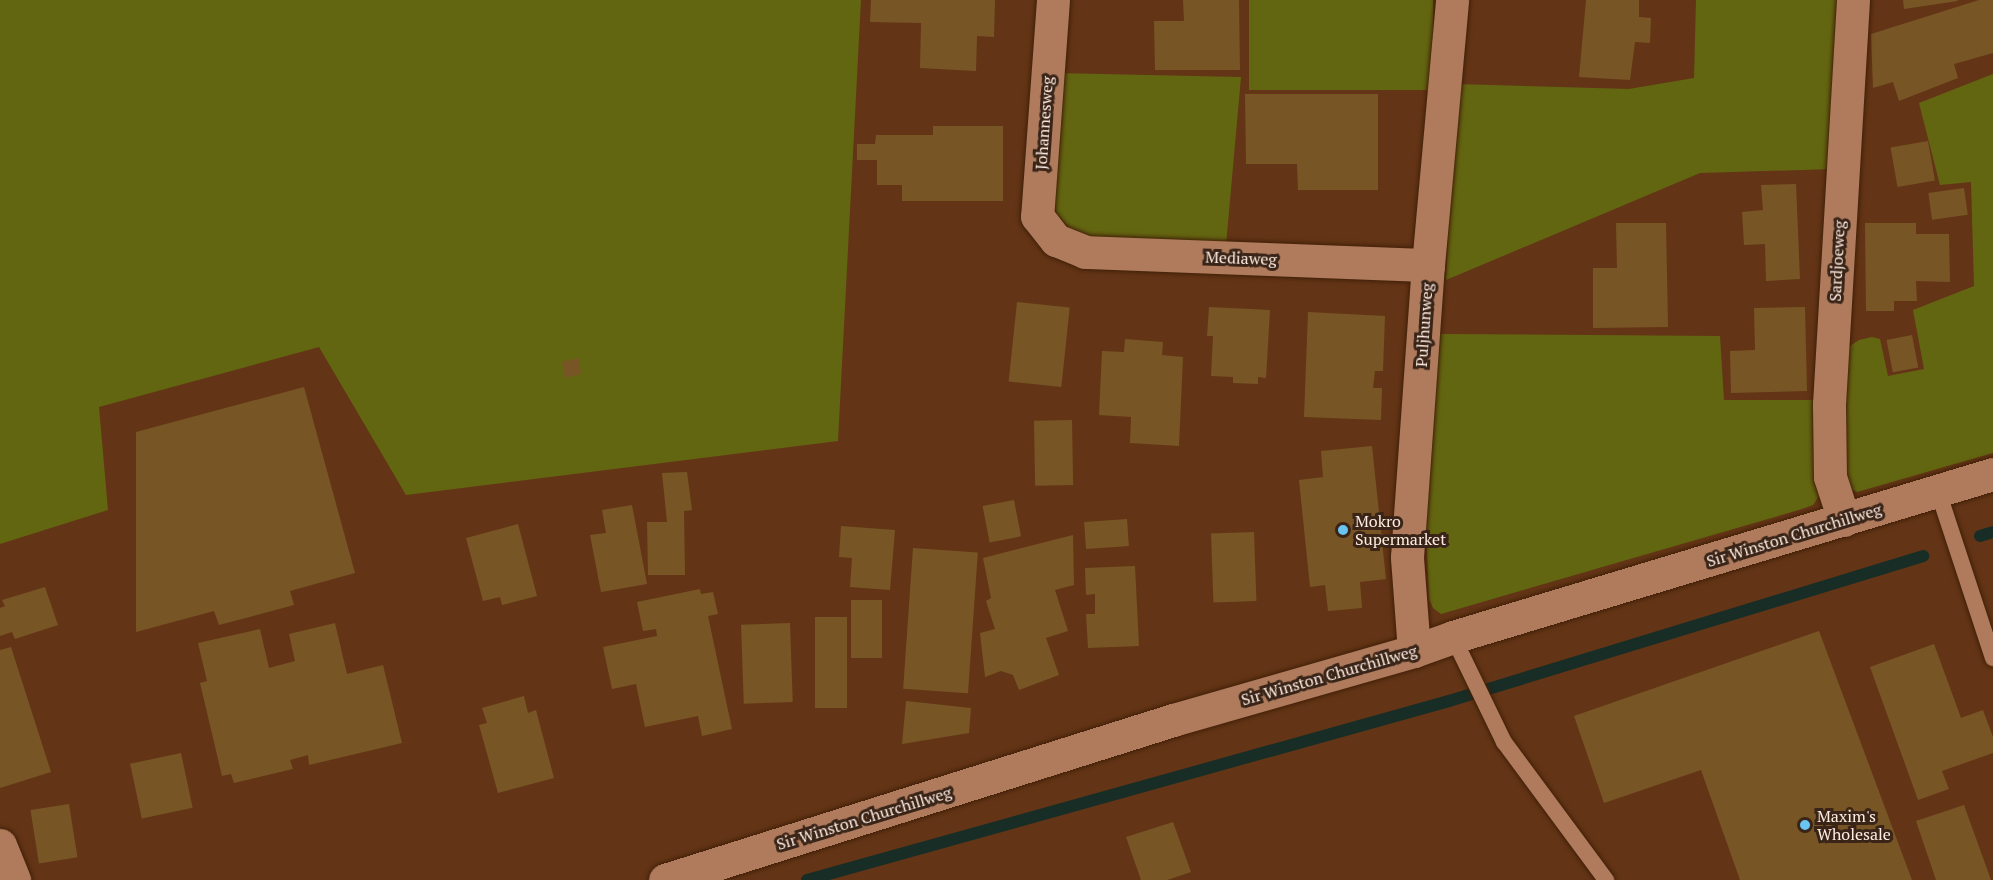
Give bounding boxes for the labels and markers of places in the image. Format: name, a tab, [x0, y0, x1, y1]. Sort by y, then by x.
place label: Mokro Supermarket	[1355, 511, 1446, 549]
marker: Mokro Supermarket	[1336, 523, 1350, 537]
place label: Maxim's Wholesale	[1817, 806, 1891, 844]
marker: Maxim's Wholesale	[1798, 818, 1812, 832]

